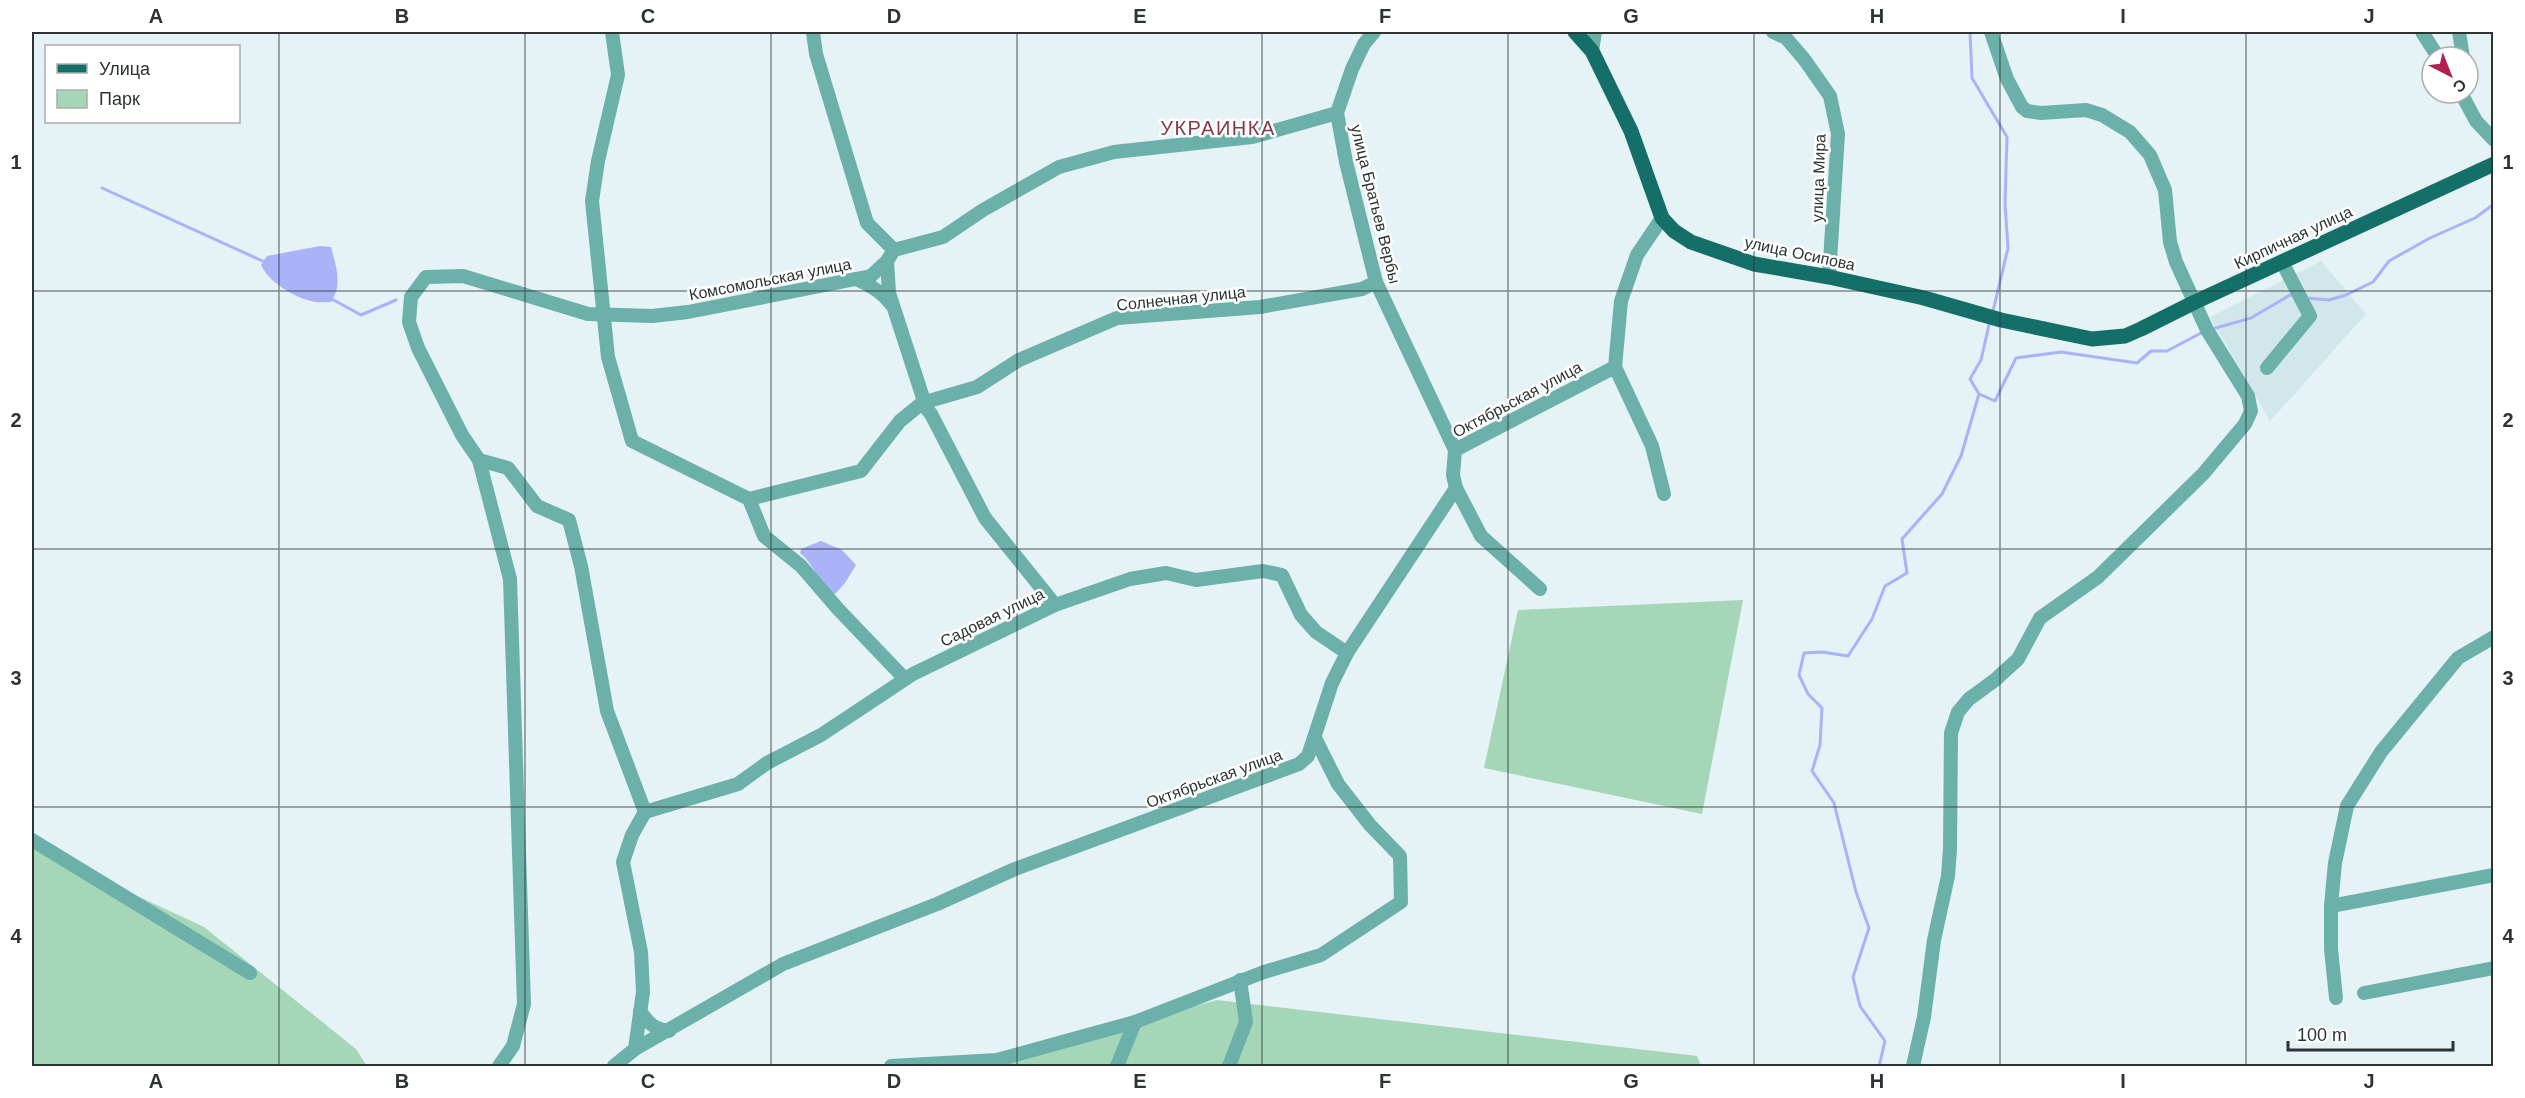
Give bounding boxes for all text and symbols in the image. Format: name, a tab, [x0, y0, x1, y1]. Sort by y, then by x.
text: A	[149, 5, 163, 27]
text: B	[395, 5, 409, 27]
text: C	[641, 5, 655, 27]
text: D	[887, 5, 901, 27]
text: E	[1133, 5, 1147, 27]
text: F	[1379, 5, 1391, 27]
text: G	[1623, 5, 1639, 27]
text: H	[1870, 5, 1884, 27]
text: I	[2120, 5, 2126, 27]
text: J	[2363, 5, 2375, 27]
legend	[45, 45, 240, 123]
north arrow	[2420, 45, 2480, 105]
text: Улица	[99, 59, 151, 79]
text: С	[2449, 76, 2470, 96]
text: Парк	[99, 89, 140, 109]
district label: УКРАИНКА	[1160, 117, 1276, 139]
street label: улица Братьев Вербы	[1348, 123, 1403, 285]
street label: улица Мира	[1808, 133, 1829, 223]
text: 1	[10, 151, 22, 173]
text: 1	[2502, 151, 2514, 173]
street label: Кирпичная улица	[2232, 203, 2355, 272]
street label: улица Осипова	[1743, 233, 1857, 274]
street label: Комсомольская улица	[688, 255, 853, 304]
street label: Солнечная улица	[1116, 283, 1247, 314]
street label: Октябрьская улица	[1450, 358, 1585, 441]
text: 2	[10, 409, 22, 431]
text: 2	[2502, 409, 2514, 431]
street label: Садовая улица	[938, 585, 1047, 650]
text: 3	[10, 667, 22, 689]
text: 3	[2502, 667, 2514, 689]
street label: Октябрьская улица	[1144, 746, 1285, 811]
text: 4	[10, 925, 22, 947]
text: 4	[2502, 925, 2514, 947]
scale bar	[2288, 1014, 2453, 1052]
text: 100 m	[2297, 1025, 2347, 1045]
text: A	[149, 1070, 163, 1092]
text: B	[395, 1070, 409, 1092]
text: C	[641, 1070, 655, 1092]
text: D	[887, 1070, 901, 1092]
text: E	[1133, 1070, 1147, 1092]
text: F	[1379, 1070, 1391, 1092]
text: G	[1623, 1070, 1639, 1092]
text: H	[1870, 1070, 1884, 1092]
text: I	[2120, 1070, 2126, 1092]
text: J	[2363, 1070, 2375, 1092]

